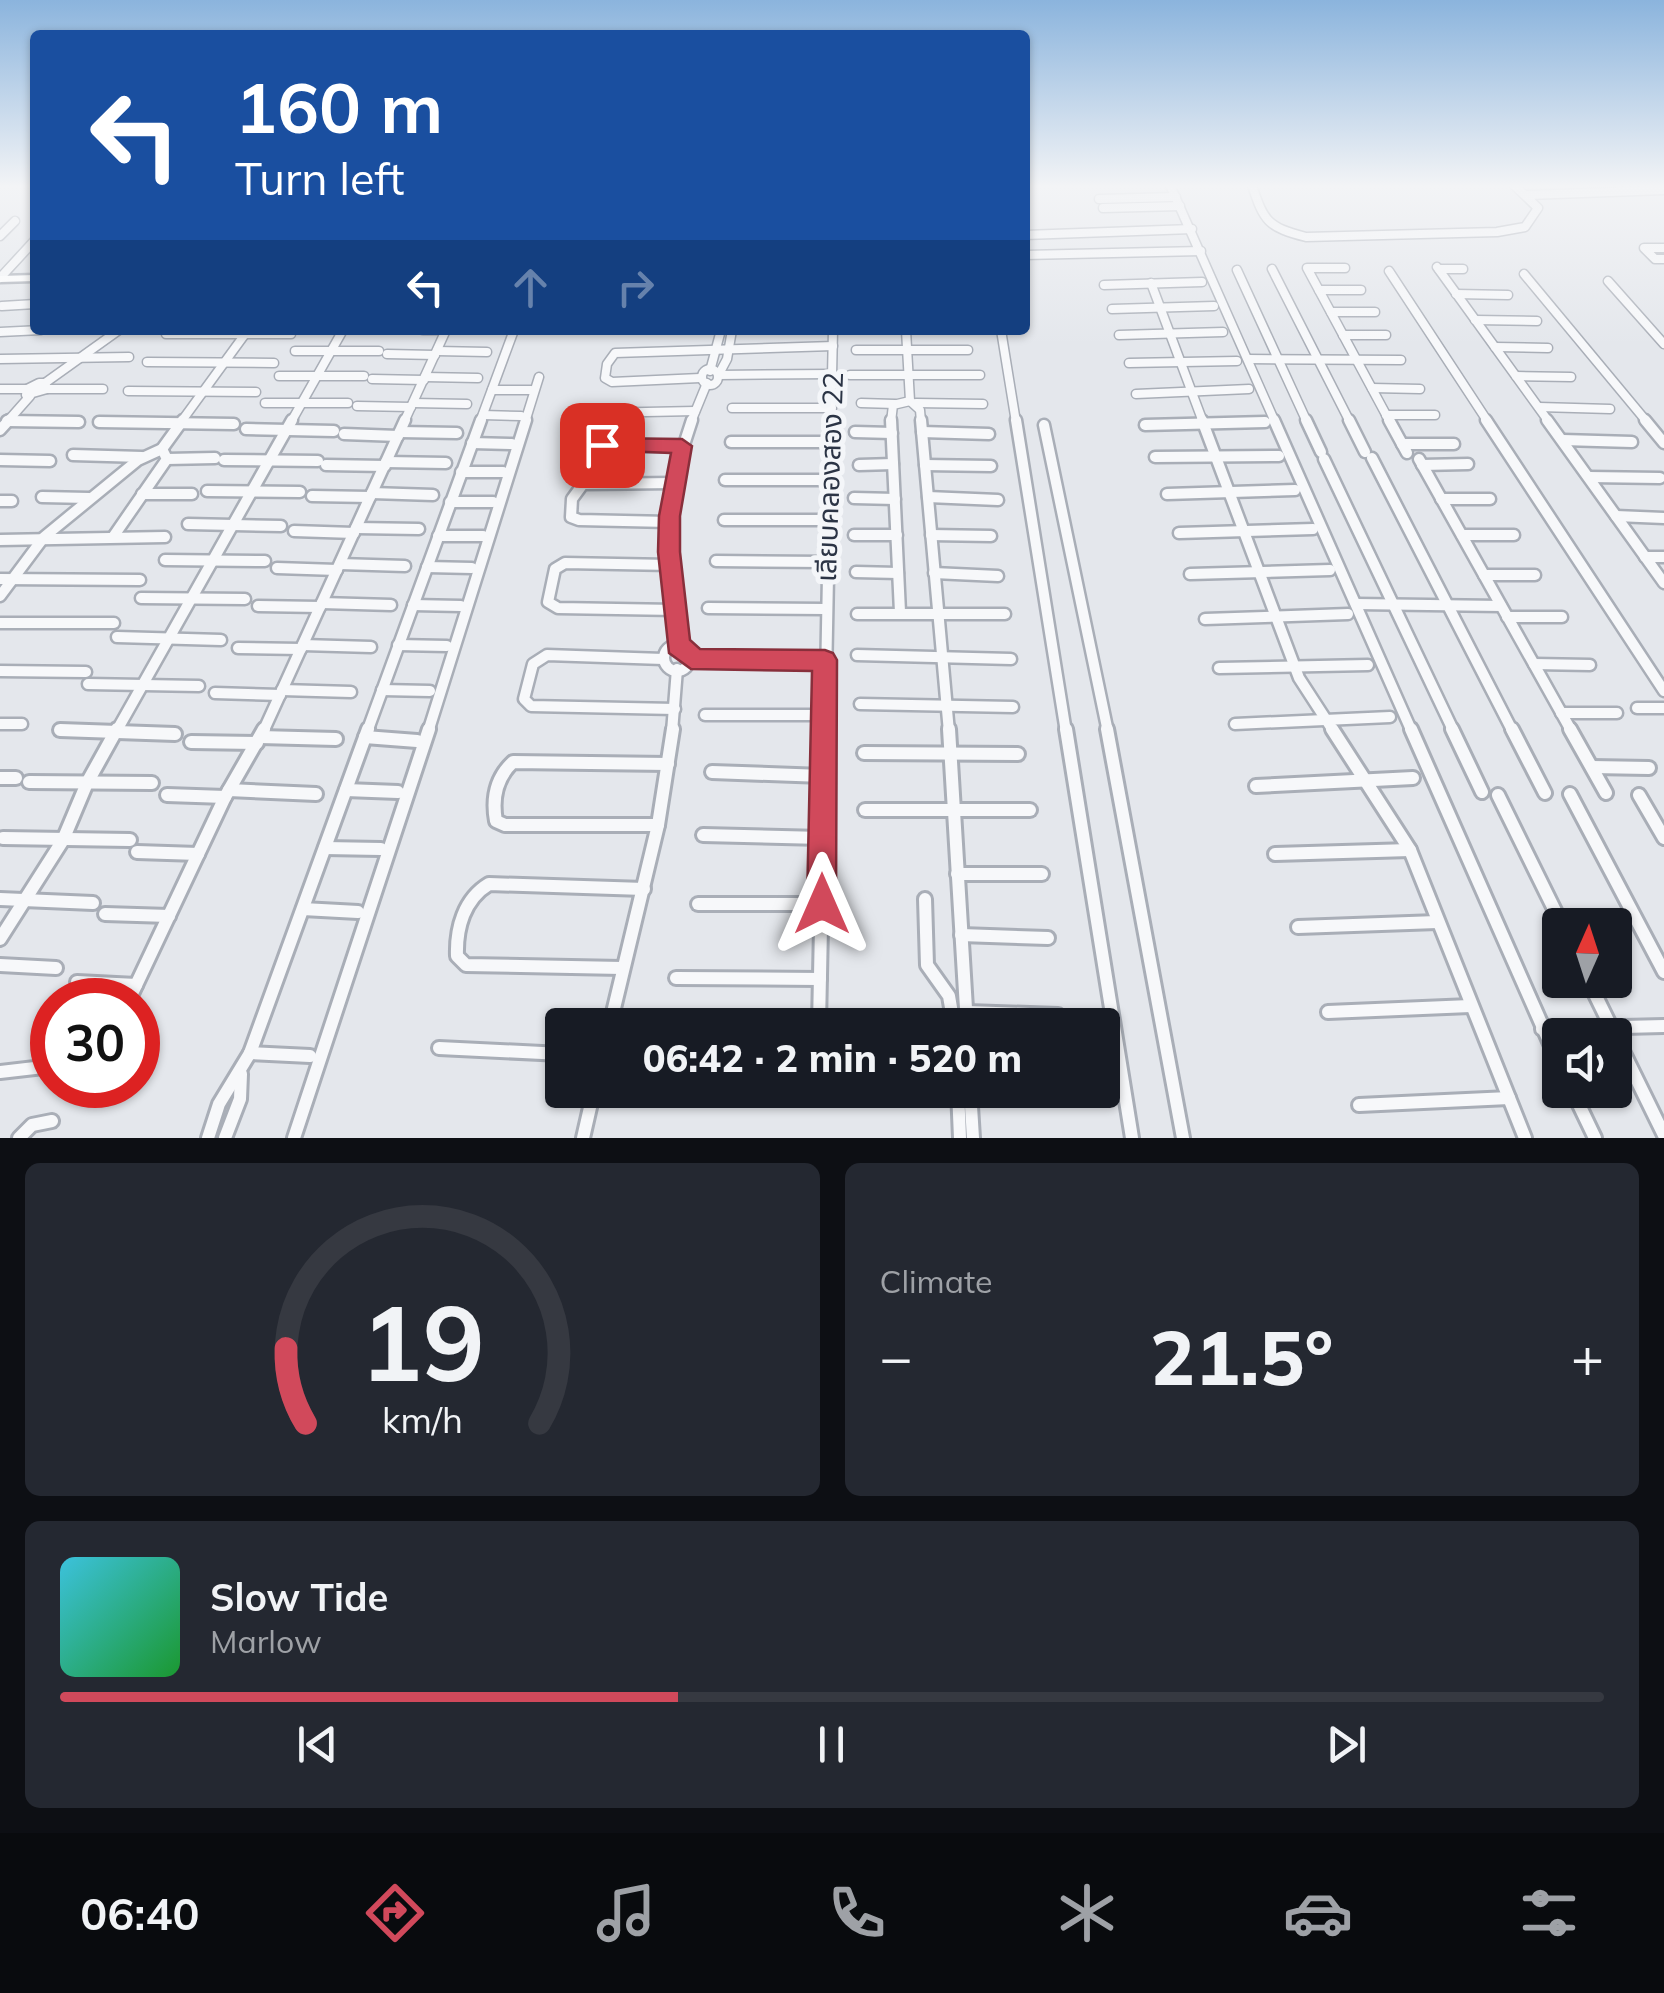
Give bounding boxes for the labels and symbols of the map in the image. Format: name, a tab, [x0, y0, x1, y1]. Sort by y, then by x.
street label: เลียบคลองสอง 22	[808, 372, 850, 582]
pin	[560, 403, 645, 488]
position arrow	[770, 852, 874, 956]
north arrow	[1542, 908, 1632, 998]
speed limit sign: 30	[30, 978, 160, 1108]

